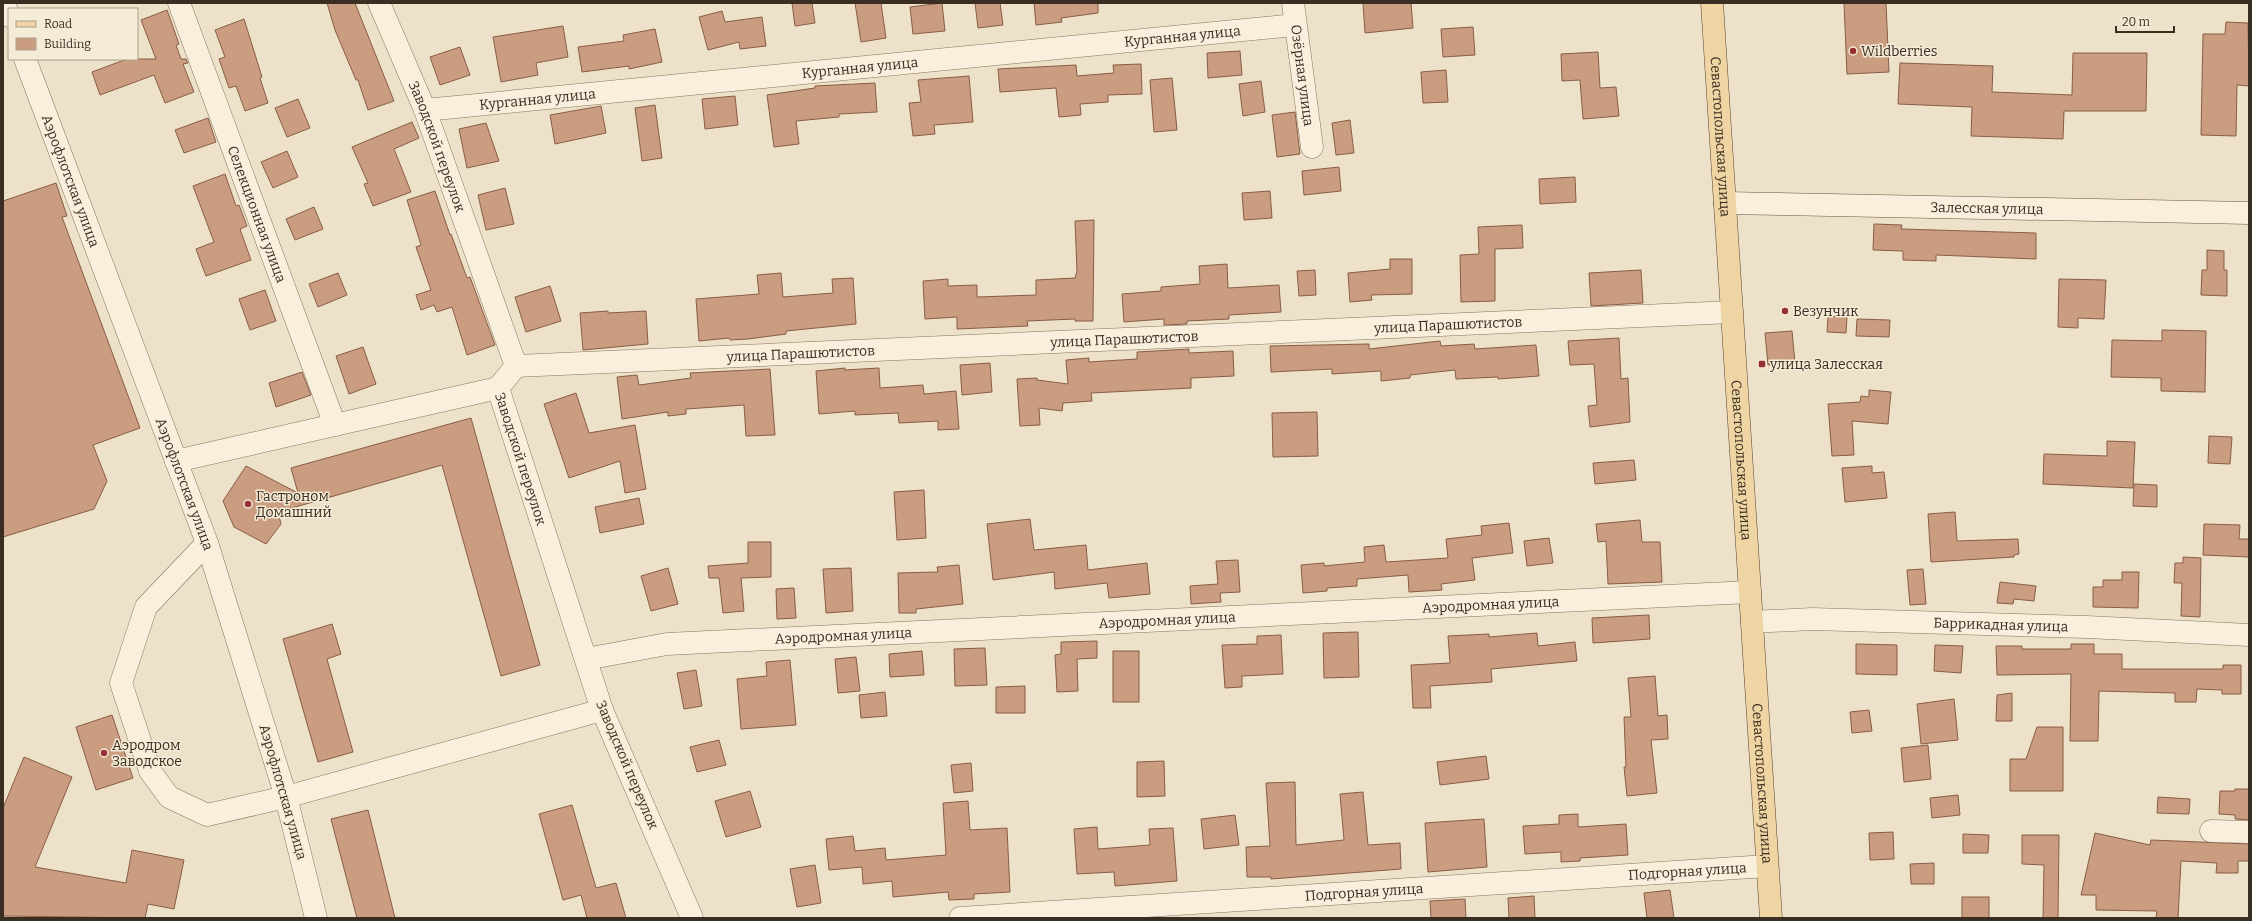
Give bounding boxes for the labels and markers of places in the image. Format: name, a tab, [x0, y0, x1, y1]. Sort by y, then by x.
place label: Wildberries	[1861, 43, 1938, 60]
marker: Wildberries	[1848, 46, 1858, 56]
place label: Везунчик	[1793, 303, 1859, 320]
marker: Везунчик	[1780, 306, 1790, 316]
place label: улица Залесская	[1769, 356, 1883, 373]
marker: улица Залесская	[1757, 359, 1767, 369]
place label: Гастроном Домашний	[256, 488, 332, 521]
marker: Гастроном Домашний	[243, 499, 253, 509]
place label: Аэродром Заводское	[112, 737, 182, 770]
marker: Аэродром Заводское	[99, 748, 109, 758]

